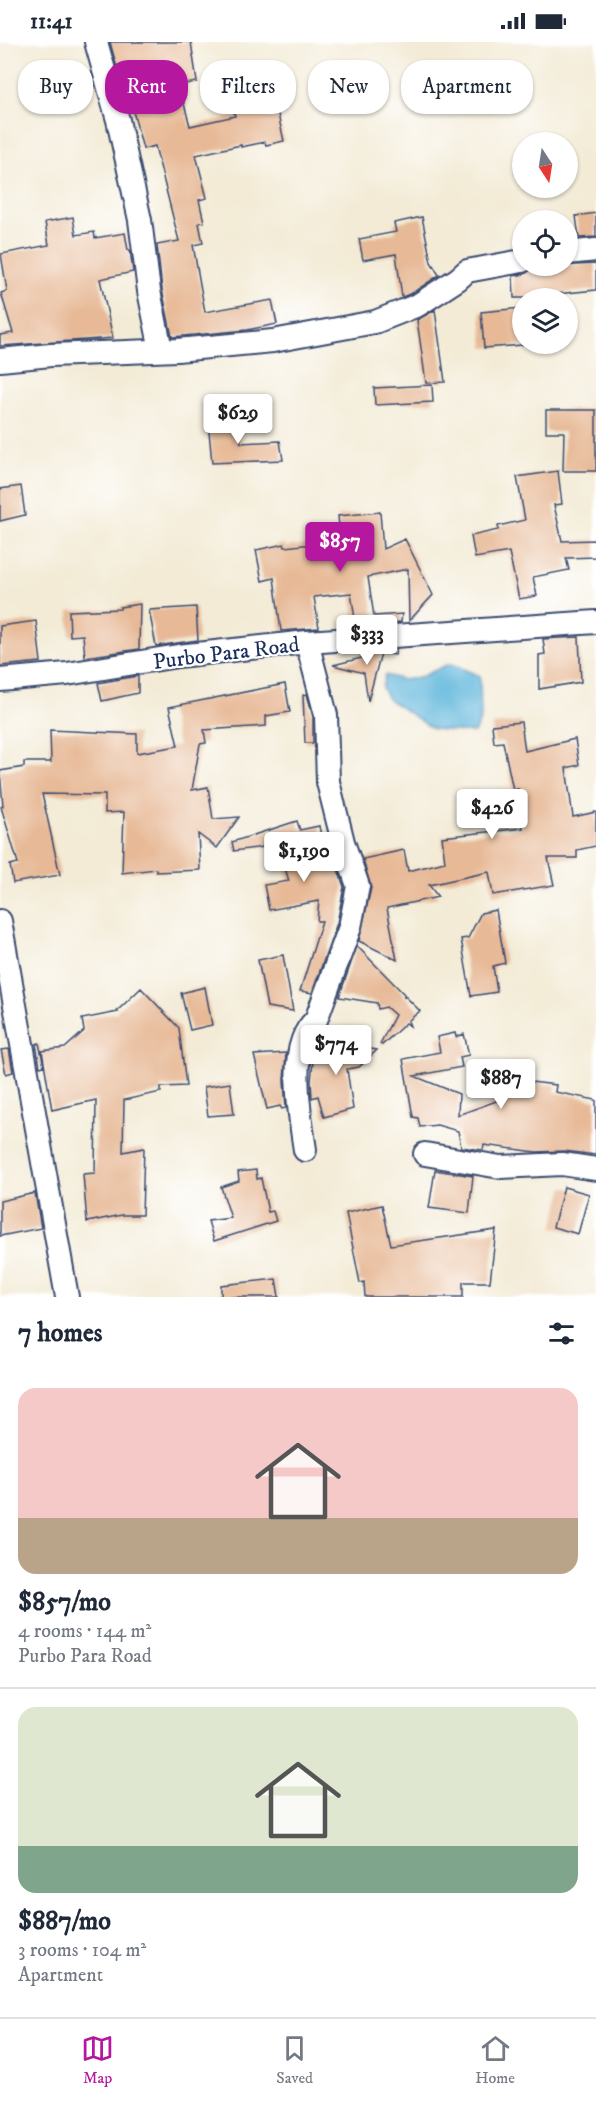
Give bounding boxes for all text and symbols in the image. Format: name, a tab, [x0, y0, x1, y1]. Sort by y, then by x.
text: 11:41	[30, 8, 73, 35]
chip: Buy	[18, 60, 93, 114]
chip: Rent	[105, 60, 188, 114]
chip: Filters	[200, 60, 296, 114]
chip: New	[308, 60, 389, 114]
chip: Apartment	[401, 60, 533, 114]
north arrow	[512, 132, 578, 198]
map controls	[512, 132, 578, 354]
button: locate	[512, 210, 578, 276]
button: layers	[512, 288, 578, 354]
pin: $629	[202, 394, 274, 445]
text: $629	[217, 401, 259, 426]
pin: $857	[304, 522, 376, 573]
text: $857	[319, 529, 361, 554]
pin: $333	[331, 615, 403, 666]
text: $333	[350, 622, 384, 647]
street label: Purbo Para Road	[151, 631, 301, 676]
pin: $426	[456, 789, 528, 840]
text: $426	[471, 796, 513, 821]
pin: $1,190	[255, 832, 353, 883]
text: $1,190	[278, 839, 330, 864]
pin: $774	[300, 1025, 372, 1076]
text: $774	[314, 1032, 358, 1057]
pin: $887	[465, 1059, 537, 1110]
text: $887	[480, 1066, 522, 1091]
text: 7 homes	[18, 1317, 102, 1350]
icon: filters	[545, 1317, 578, 1350]
icon: home	[244, 1427, 352, 1535]
text: $857/mo	[18, 1586, 111, 1619]
text: 4 rooms · 144 m²	[18, 1619, 151, 1644]
text: Purbo Para Road	[18, 1644, 152, 1669]
icon: home	[244, 1746, 352, 1854]
text: $887/mo	[18, 1905, 111, 1938]
text: 3 rooms · 104 m²	[18, 1938, 146, 1963]
text: Apartment	[18, 1963, 103, 1988]
tab: Map	[81, 2032, 114, 2088]
tab: Saved	[276, 2032, 313, 2088]
tab: Home	[475, 2032, 515, 2088]

